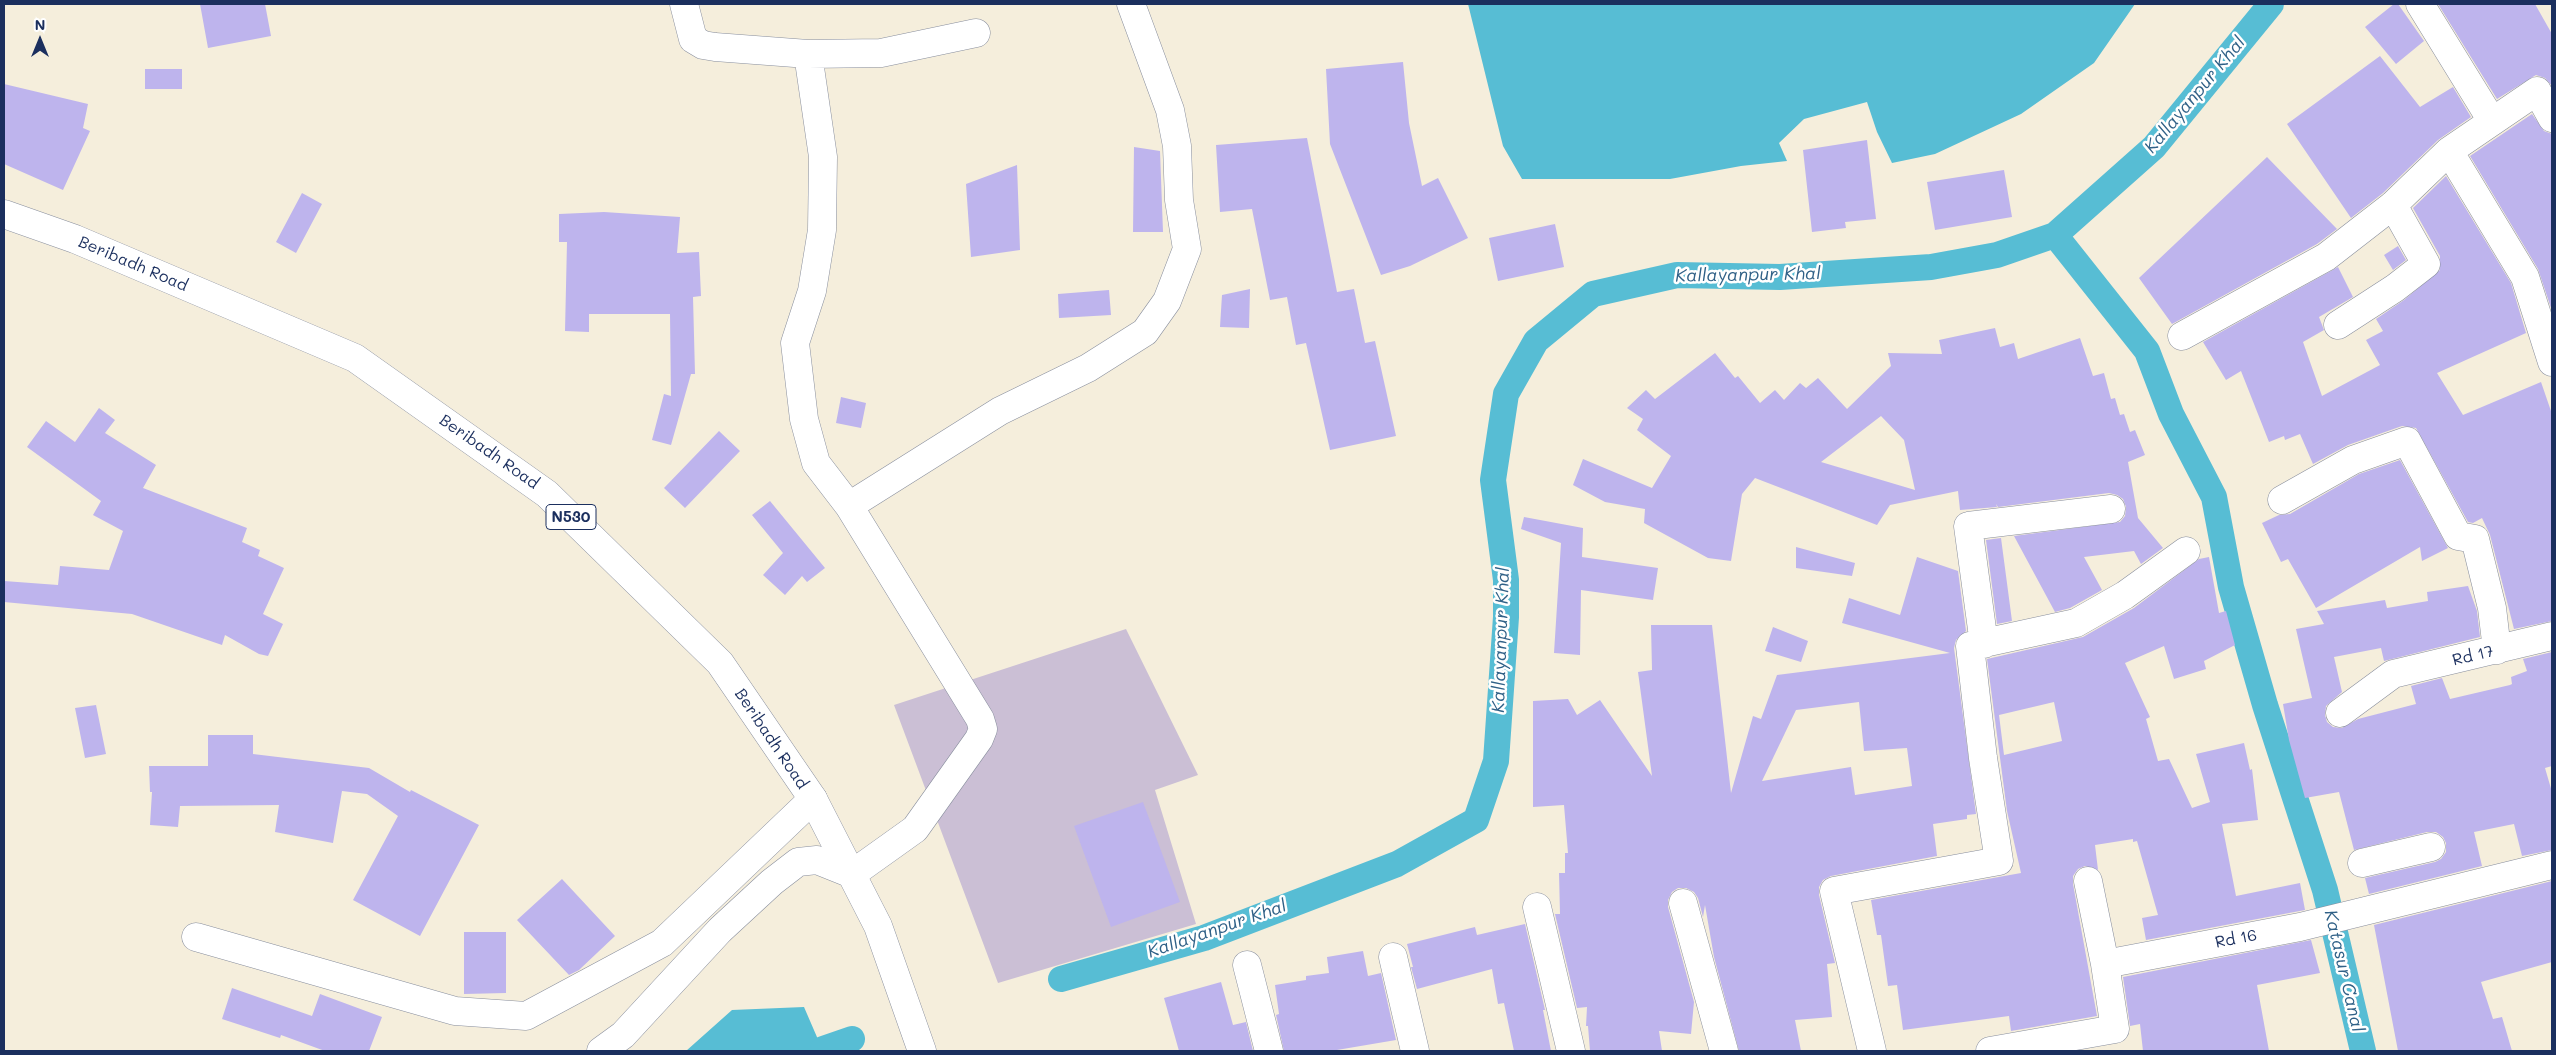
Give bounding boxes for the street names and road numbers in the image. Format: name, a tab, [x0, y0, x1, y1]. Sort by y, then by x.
street label: Beribadh Road	[75, 232, 191, 296]
street label: Beribadh Road	[436, 411, 542, 493]
road number: N530	[546, 504, 596, 530]
street label: Rd 17	[2451, 642, 2495, 670]
street label: Beribadh Road	[730, 685, 812, 793]
street label: Rd 16	[2213, 926, 2259, 952]

